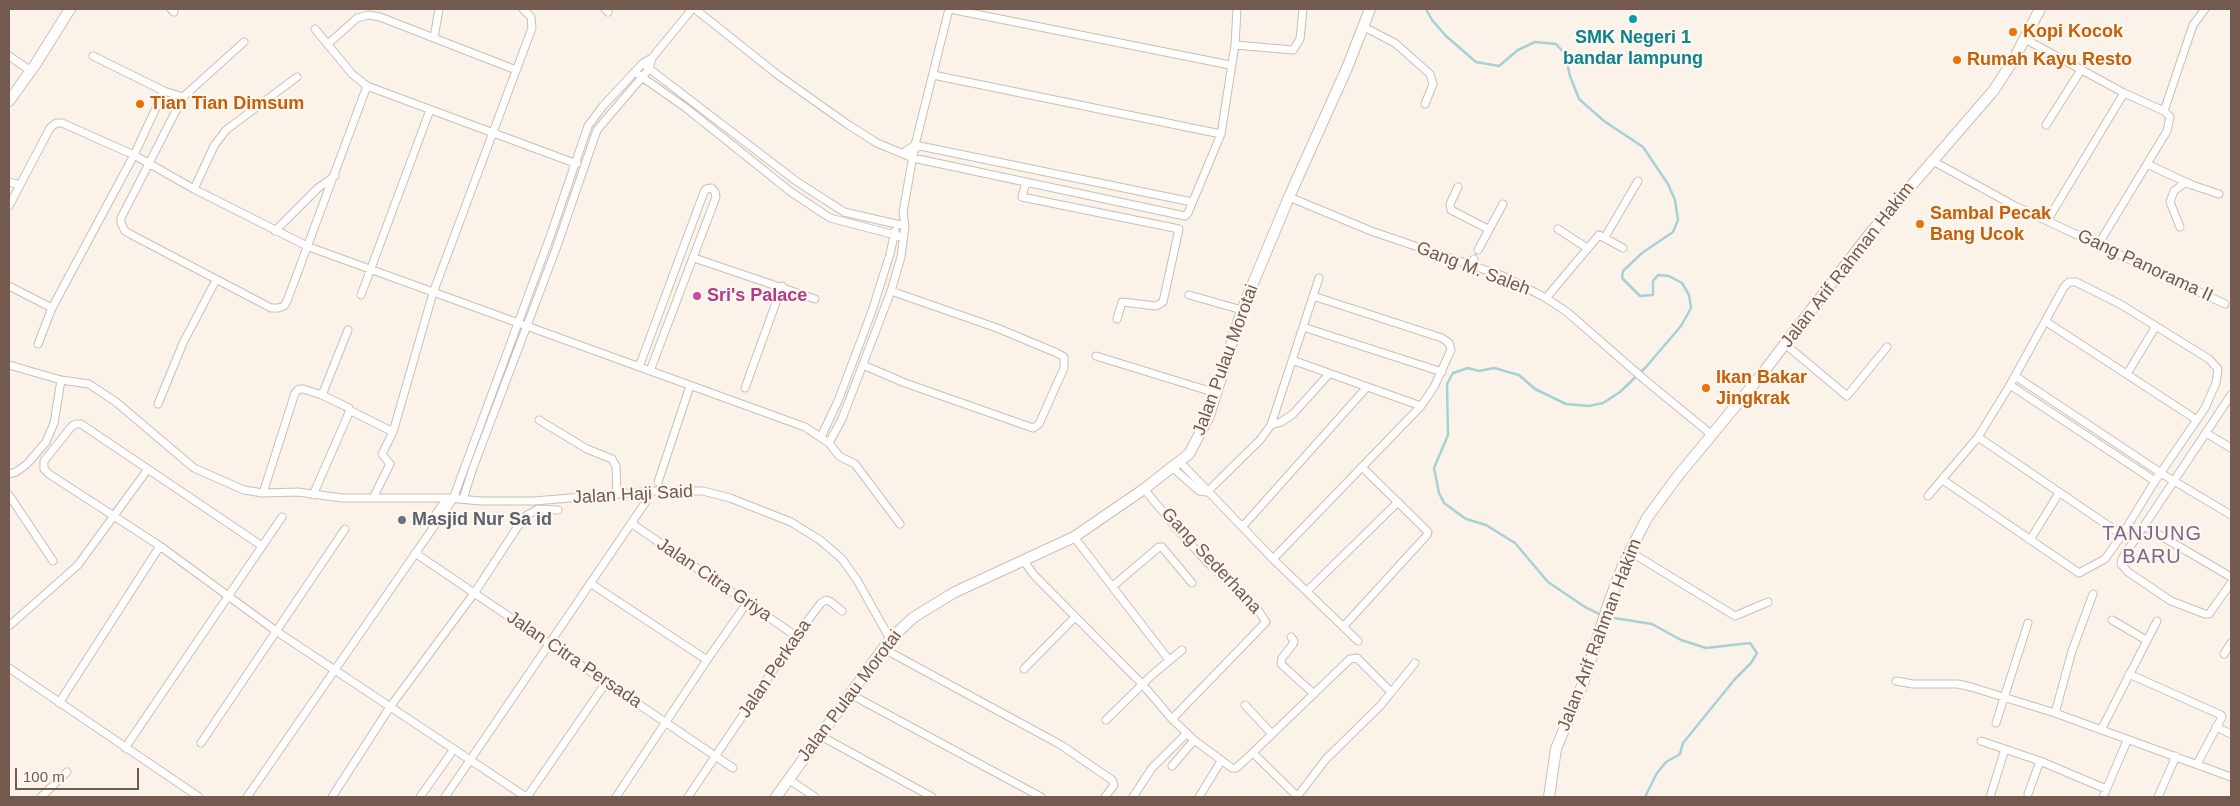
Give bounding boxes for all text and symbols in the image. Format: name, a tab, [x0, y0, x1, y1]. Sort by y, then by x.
marker: SMK Negeri 1 bandar lampung	[1627, 13, 1639, 25]
place label: Kopi Kocok	[2023, 21, 2123, 43]
marker: Kopi Kocok	[2007, 26, 2019, 38]
place label: SMK Negeri 1 bandar lampung	[1563, 27, 1703, 70]
place label: Rumah Kayu Resto	[1967, 49, 2132, 71]
marker: Rumah Kayu Resto	[1951, 54, 1963, 66]
place label: Tian Tian Dimsum	[150, 93, 304, 115]
marker: Tian Tian Dimsum	[134, 98, 146, 110]
street label: Jalan Arif Rahman Hakim	[1777, 178, 1919, 352]
place label: Sambal Pecak Bang Ucok	[1930, 203, 2051, 245]
marker: Sambal Pecak Bang Ucok	[1914, 218, 1926, 230]
street label: Gang Panorama II	[2074, 225, 2216, 307]
street label: Gang M. Saleh	[1413, 237, 1533, 301]
street label: Jalan Pulau Morotai	[1189, 282, 1263, 438]
place label: Sri's Palace	[707, 285, 807, 307]
marker: Sri's Palace	[691, 290, 703, 302]
place label: Ikan Bakar Jingkrak	[1716, 367, 1807, 409]
marker: Ikan Bakar Jingkrak	[1700, 382, 1712, 394]
street label: Jalan Haji Said	[572, 481, 694, 509]
street label: Gang Sederhana	[1156, 503, 1266, 619]
place label: Masjid Nur Sa id	[412, 509, 552, 531]
marker: Masjid Nur Sa id	[396, 514, 408, 526]
district label: TANJUNG BARU	[2101, 522, 2203, 569]
street label: Jalan Citra Griya	[652, 534, 776, 626]
street label: Jalan Arif Rahman Hakim	[1553, 536, 1647, 734]
street label: Jalan Citra Persada	[502, 607, 646, 713]
street label: Jalan Perkasa	[734, 616, 816, 722]
street label: Jalan Pulau Morotai	[794, 626, 906, 766]
scale bar	[18, 758, 141, 790]
text: 100 m	[23, 768, 65, 785]

